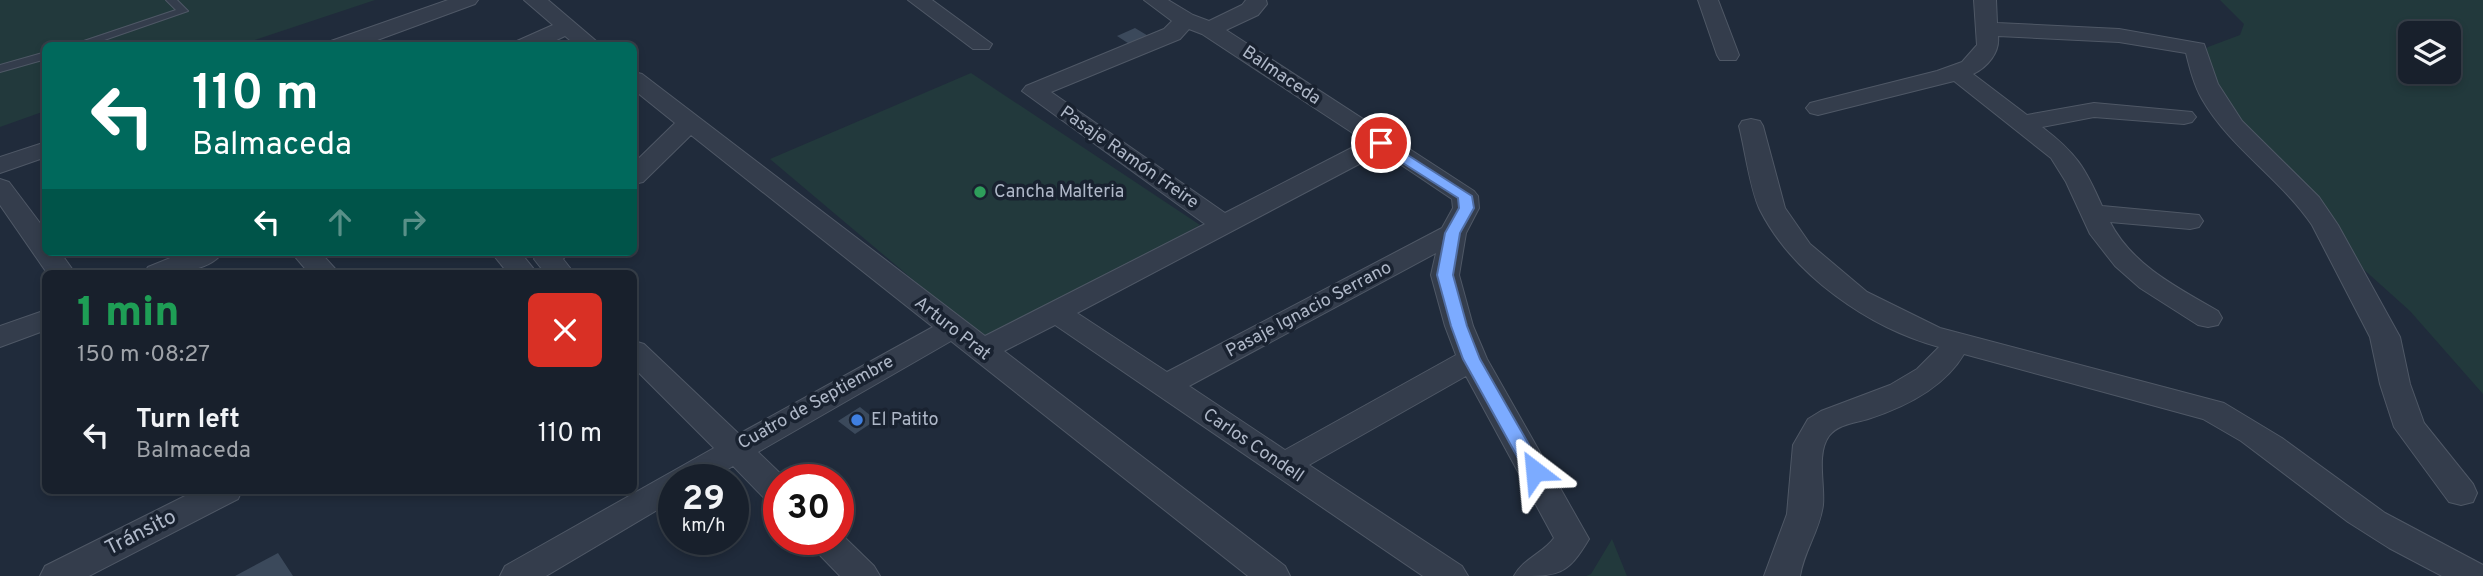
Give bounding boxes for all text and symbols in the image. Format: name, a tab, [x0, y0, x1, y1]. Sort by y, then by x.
map controls	[2398, 21, 2461, 84]
button: layers	[2398, 21, 2461, 84]
street label: Balmaceda	[1237, 41, 1325, 111]
text: 110 m	[192, 65, 319, 127]
icon: left	[77, 70, 168, 161]
street label: Pasaje Ramón Freire	[1055, 101, 1203, 215]
pin	[1351, 113, 1411, 173]
icon: arrive	[1362, 124, 1400, 162]
text: Balmaceda	[192, 126, 352, 166]
place label: Cancha Malteria	[994, 181, 1124, 204]
marker: Cancha Malteria	[972, 184, 988, 200]
icon: left	[248, 203, 286, 241]
icon: ahead	[321, 203, 359, 241]
icon: right	[394, 203, 432, 241]
street label: Pasaje Ignacio Serrano	[1222, 257, 1396, 363]
text: 1 min	[77, 288, 180, 341]
street label: Arturo Prat	[909, 292, 995, 366]
button: close	[528, 293, 602, 367]
text: 150 m · 08:27	[77, 341, 210, 370]
street label: Cuatro de Septiembre	[734, 351, 898, 455]
text: Turn left	[136, 404, 240, 437]
street label: Carlos Condell	[1198, 404, 1308, 488]
place label: El Patito	[871, 409, 939, 432]
marker: El Patito	[849, 412, 865, 428]
icon: left	[77, 416, 115, 454]
text: 110 m	[538, 418, 602, 451]
position arrow	[1498, 434, 1572, 508]
text: Balmaceda	[136, 437, 251, 466]
speed limit sign: 30	[763, 464, 854, 555]
text: 29	[682, 478, 725, 522]
street label: Tránsito	[101, 504, 181, 562]
text: km/h	[682, 515, 725, 538]

